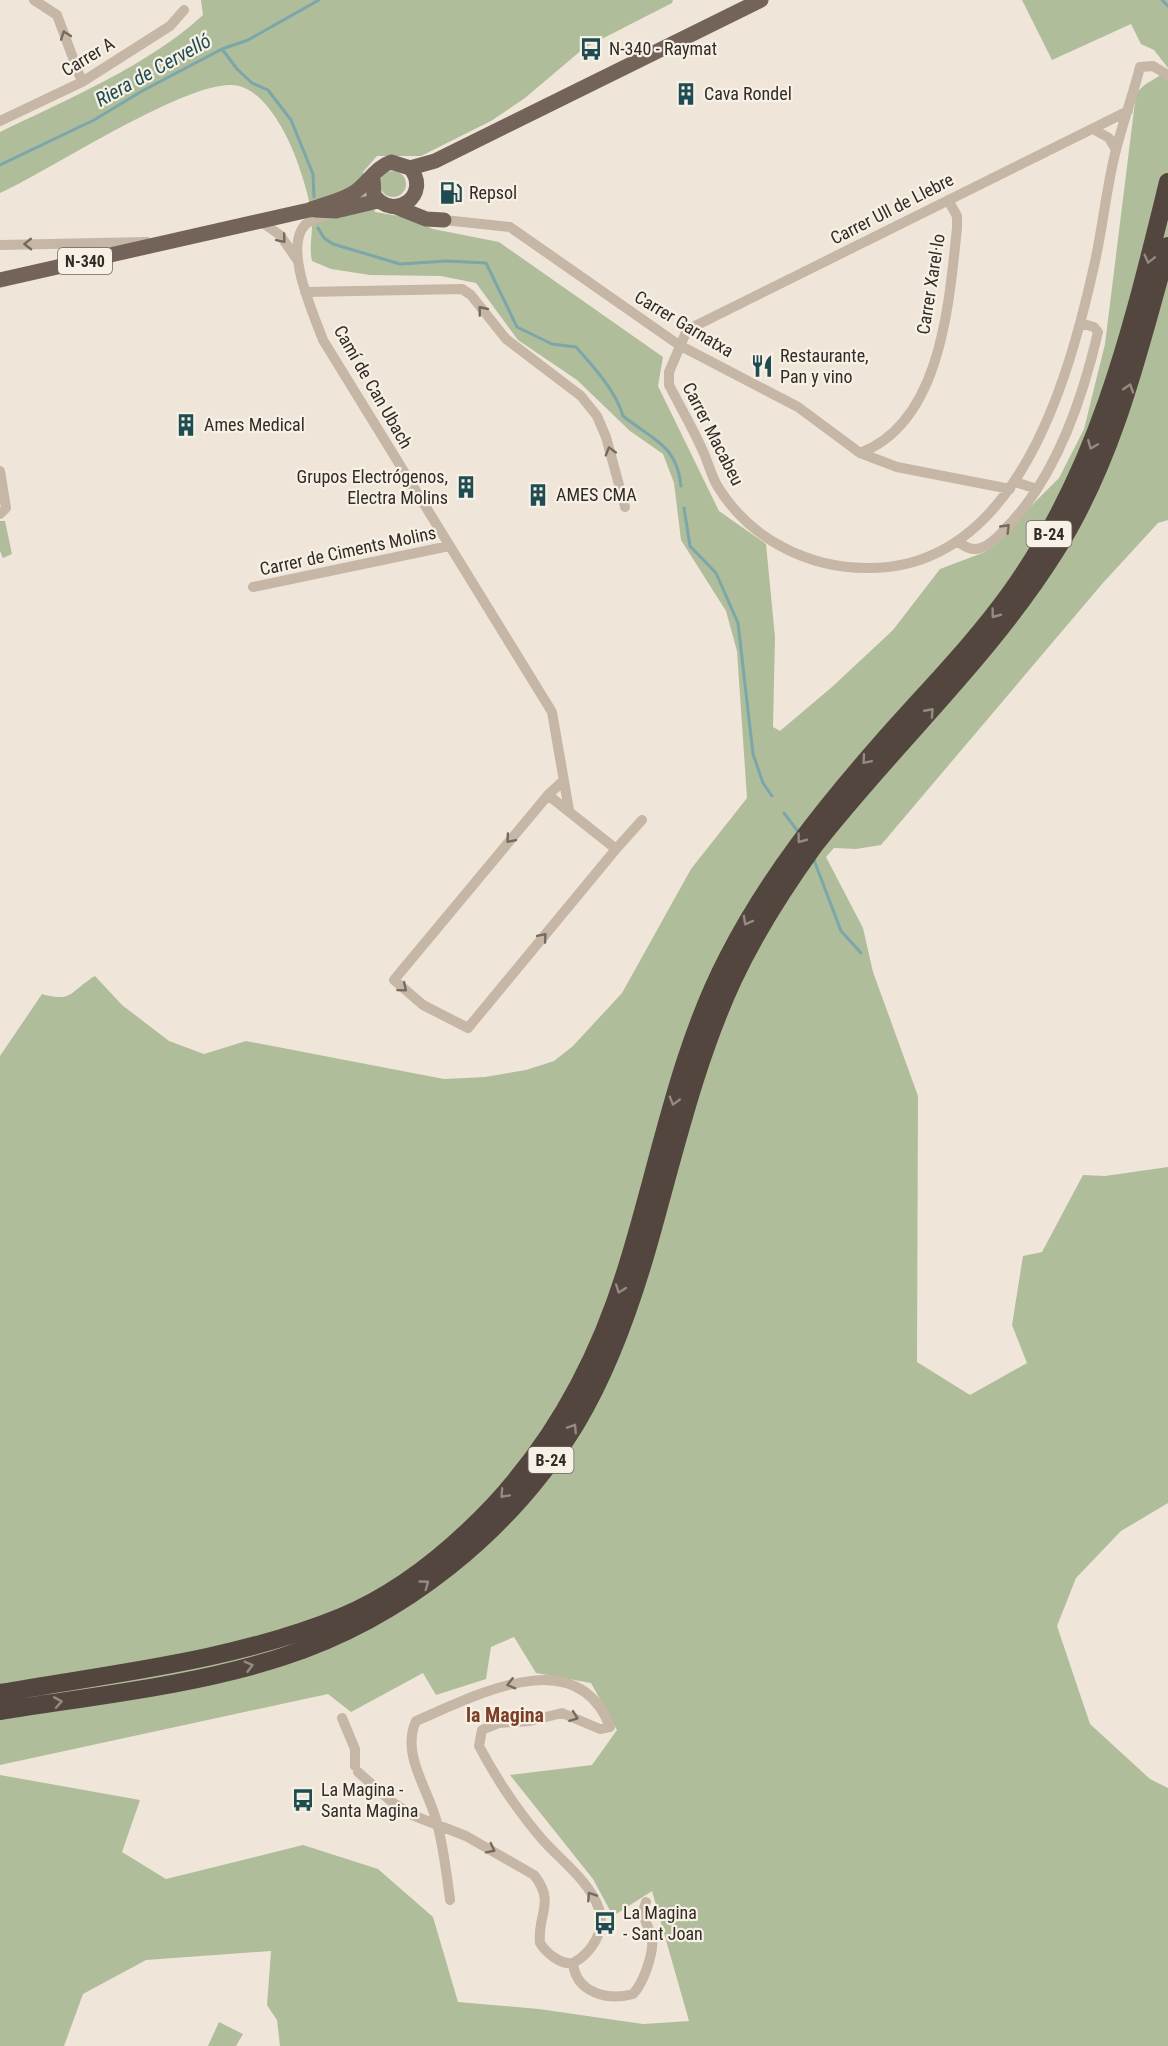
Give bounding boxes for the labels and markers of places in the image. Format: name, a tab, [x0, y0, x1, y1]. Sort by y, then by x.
bus stop icon: N-340 - Raymat	[578, 36, 604, 62]
place label: N-340 - Raymat	[609, 38, 717, 59]
building icon: Cava Rondel	[673, 81, 699, 107]
place label: Cava Rondel	[704, 83, 792, 104]
fuel station icon: Repsol	[438, 180, 464, 206]
place label: Repsol	[469, 182, 517, 203]
place label: Restaurante, Pan y vino	[780, 345, 869, 387]
restaurant icon: Restaurante, Pan y vino	[749, 353, 775, 379]
building icon: Ames Medical	[173, 412, 199, 438]
place label: Ames Medical	[204, 414, 305, 435]
place label: Grupos Electrógenos, Electra Molins	[297, 466, 448, 508]
building icon: Grupos Electrógenos, Electra Molins	[453, 474, 479, 500]
building icon: AMES CMA	[525, 482, 551, 508]
place label: AMES CMA	[556, 484, 637, 505]
place label: La Magina - Santa Magina	[321, 1779, 418, 1821]
bus stop icon: La Magina - Santa Magina	[290, 1787, 316, 1813]
place label: La Magina - Sant Joan	[623, 1902, 703, 1944]
bus stop icon: La Magina - Sant Joan	[592, 1910, 618, 1936]

